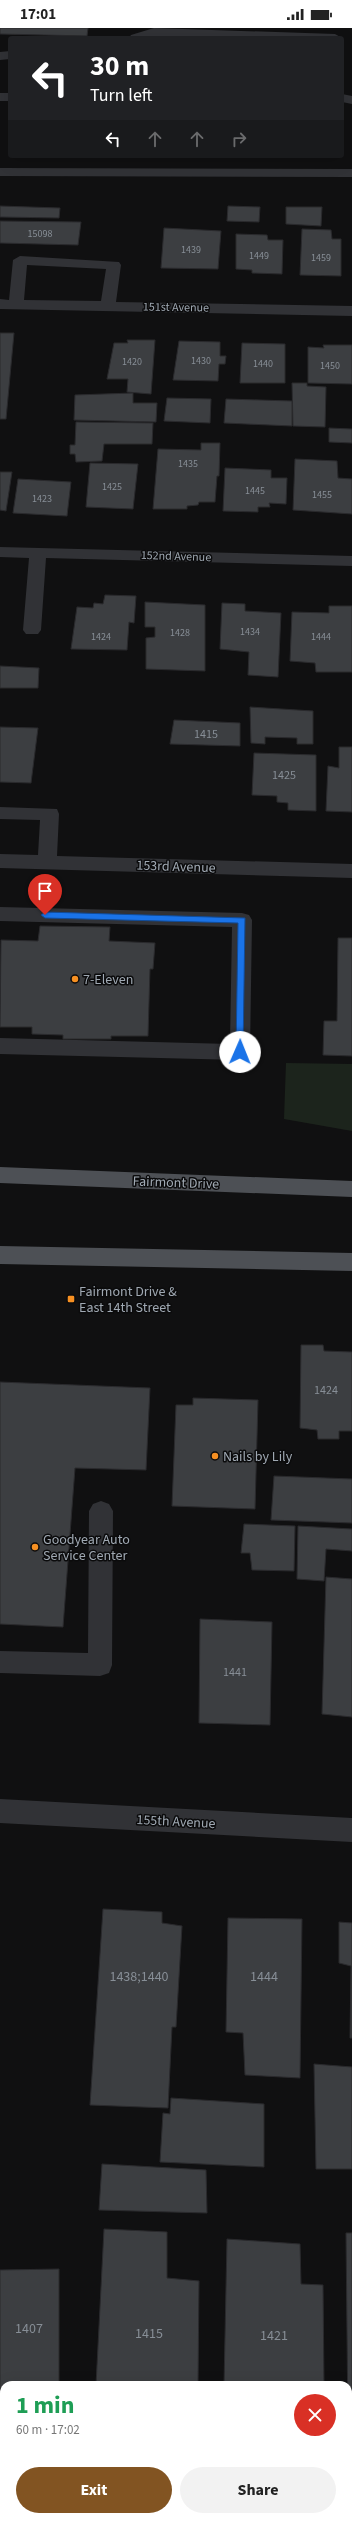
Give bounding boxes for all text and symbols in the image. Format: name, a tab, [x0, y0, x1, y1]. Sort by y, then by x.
text: 17:01	[20, 4, 56, 25]
text: 30 m	[90, 46, 149, 86]
icon: left	[24, 52, 76, 104]
text: Turn left	[90, 83, 152, 108]
icon: left	[102, 128, 124, 150]
icon: ahead	[144, 128, 166, 150]
icon: ahead	[186, 128, 208, 150]
icon: right	[228, 128, 250, 150]
house number: 15098	[28, 227, 52, 241]
house number: 1439	[181, 243, 201, 257]
house number: 1449	[249, 249, 269, 263]
house number: 1459	[311, 251, 331, 265]
street label: 151st Avenue	[143, 298, 209, 317]
house number: 1430	[191, 354, 211, 368]
house number: 1420	[122, 355, 142, 369]
house number: 1440	[253, 357, 273, 371]
house number: 1450	[320, 359, 340, 373]
house number: 1435	[178, 457, 198, 471]
house number: 1425	[102, 480, 122, 494]
house number: 1445	[245, 484, 265, 498]
house number: 1455	[312, 488, 332, 502]
house number: 1423	[32, 492, 52, 506]
street label: 152nd Avenue	[140, 547, 212, 566]
house number: 1434	[240, 625, 260, 639]
house number: 1428	[170, 626, 190, 640]
house number: 1424	[91, 630, 111, 644]
house number: 1444	[311, 630, 331, 644]
house number: 1415	[194, 726, 218, 743]
house number: 1425	[272, 767, 296, 784]
street label: 153rd Avenue	[136, 856, 216, 878]
pin	[28, 874, 62, 915]
icon: arrive	[34, 880, 56, 902]
place label: 7-Eleven	[83, 970, 133, 990]
marker: 7-Eleven	[70, 974, 80, 984]
position arrow	[219, 1031, 261, 1073]
street label: Fairmont Drive	[132, 1171, 220, 1195]
place label: Fairmont Drive & East 14th Street	[79, 1282, 177, 1318]
marker: Fairmont Drive & East 14th Street	[66, 1294, 76, 1304]
house number: 1424	[314, 1382, 338, 1399]
place label: Nails by Lily	[223, 1447, 293, 1467]
marker: Nails by Lily	[210, 1451, 220, 1461]
place label: Goodyear Auto Service Center	[43, 1530, 130, 1566]
marker: Goodyear Auto Service Center	[30, 1542, 40, 1552]
house number: 1441	[223, 1664, 247, 1681]
street label: 155th Avenue	[136, 1810, 216, 1834]
house number: 1438;1440	[109, 1967, 169, 1987]
house number: 1444	[250, 1967, 278, 1987]
house number: 1407	[15, 2319, 43, 2339]
house number: 1415	[135, 2324, 163, 2344]
house number: 1421	[260, 2326, 288, 2346]
text: 1 min	[16, 2388, 74, 2423]
button: close	[294, 2394, 336, 2436]
text: 60 m · 17:02	[16, 2421, 80, 2439]
button: Exit	[16, 2467, 172, 2513]
button: Share	[180, 2467, 336, 2513]

